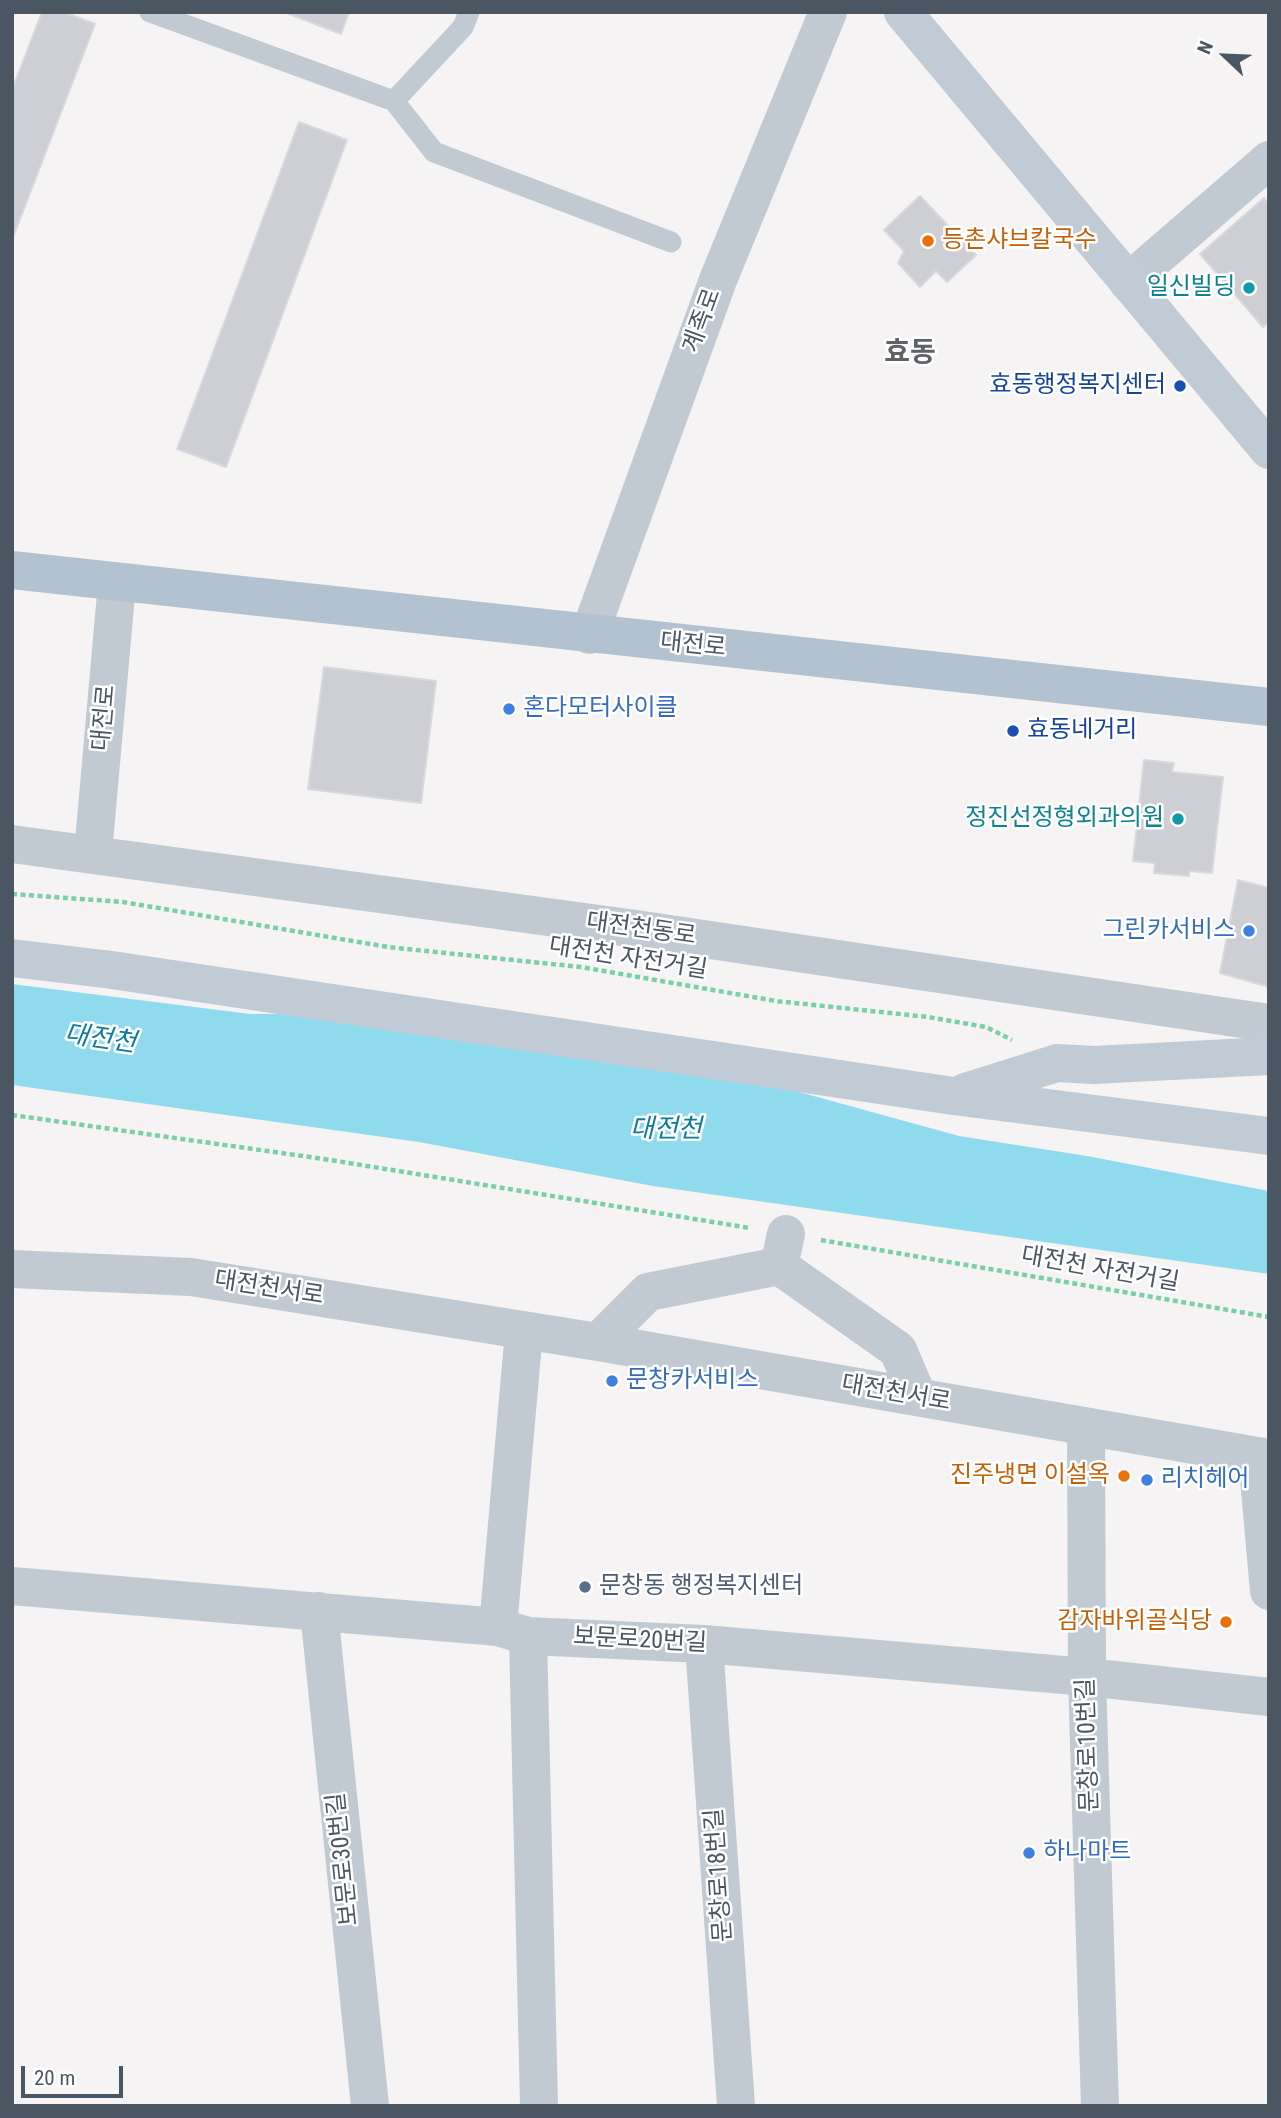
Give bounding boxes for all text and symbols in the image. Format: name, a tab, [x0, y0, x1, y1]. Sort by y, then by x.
north arrow	[1190, 21, 1260, 91]
text: N	[1192, 38, 1218, 57]
place label: 등촌샤브칼국수	[942, 227, 1097, 255]
marker: 등촌샤브칼국수	[920, 233, 936, 249]
place label: 일신빌딩	[1147, 274, 1235, 302]
marker: 일신빌딩	[1241, 280, 1257, 296]
street label: 계족로	[678, 285, 728, 357]
district label: 효동	[884, 337, 936, 371]
place label: 효동행정복지센터	[989, 372, 1166, 400]
marker: 효동행정복지센터	[1172, 378, 1188, 394]
street label: 대전로	[659, 628, 727, 664]
street label: 대전로	[88, 684, 122, 752]
place label: 혼다모터사이클	[523, 695, 678, 723]
marker: 혼다모터사이클	[501, 701, 517, 717]
place label: 효동네거리	[1027, 717, 1137, 745]
marker: 효동네거리	[1005, 723, 1021, 739]
place label: 정진선정형외과의원	[965, 805, 1164, 833]
marker: 정진선정형외과의원	[1170, 811, 1186, 827]
street label: 대전천동로	[584, 908, 698, 952]
place label: 그린카서비스	[1103, 917, 1235, 945]
marker: 그린카서비스	[1241, 923, 1257, 939]
street label: 대전천 자전거길	[547, 932, 709, 986]
water label: 대전천	[62, 1020, 138, 1060]
water label: 대전천	[630, 1114, 702, 1146]
street label: 대전천 자전거길	[1019, 1242, 1181, 1298]
street label: 대전천서로	[212, 1266, 326, 1312]
place label: 문창카서비스	[626, 1367, 758, 1395]
street label: 대전천서로	[839, 1370, 953, 1418]
marker: 문창카서비스	[604, 1373, 620, 1389]
place label: 진주냉면 이설옥	[950, 1462, 1110, 1490]
place label: 리치헤어	[1161, 1466, 1249, 1494]
marker: 진주냉면 이설옥	[1116, 1468, 1132, 1484]
marker: 리치헤어	[1139, 1472, 1155, 1488]
place label: 문창동 행정복지센터	[599, 1573, 803, 1601]
marker: 문창동 행정복지센터	[577, 1579, 593, 1595]
place label: 감자바위골식당	[1057, 1608, 1212, 1636]
marker: 감자바위골식당	[1218, 1614, 1234, 1630]
street label: 보문로20번길	[572, 1623, 708, 1659]
street label: 문창로10번길	[1072, 1677, 1106, 1813]
street label: 보문로30번길	[323, 1791, 365, 1927]
street label: 문창로18번길	[701, 1807, 739, 1943]
place label: 하나마트	[1043, 1839, 1131, 1867]
marker: 하나마트	[1021, 1845, 1037, 1861]
scale bar	[24, 2052, 126, 2096]
text: 20 m	[34, 2066, 75, 2090]

